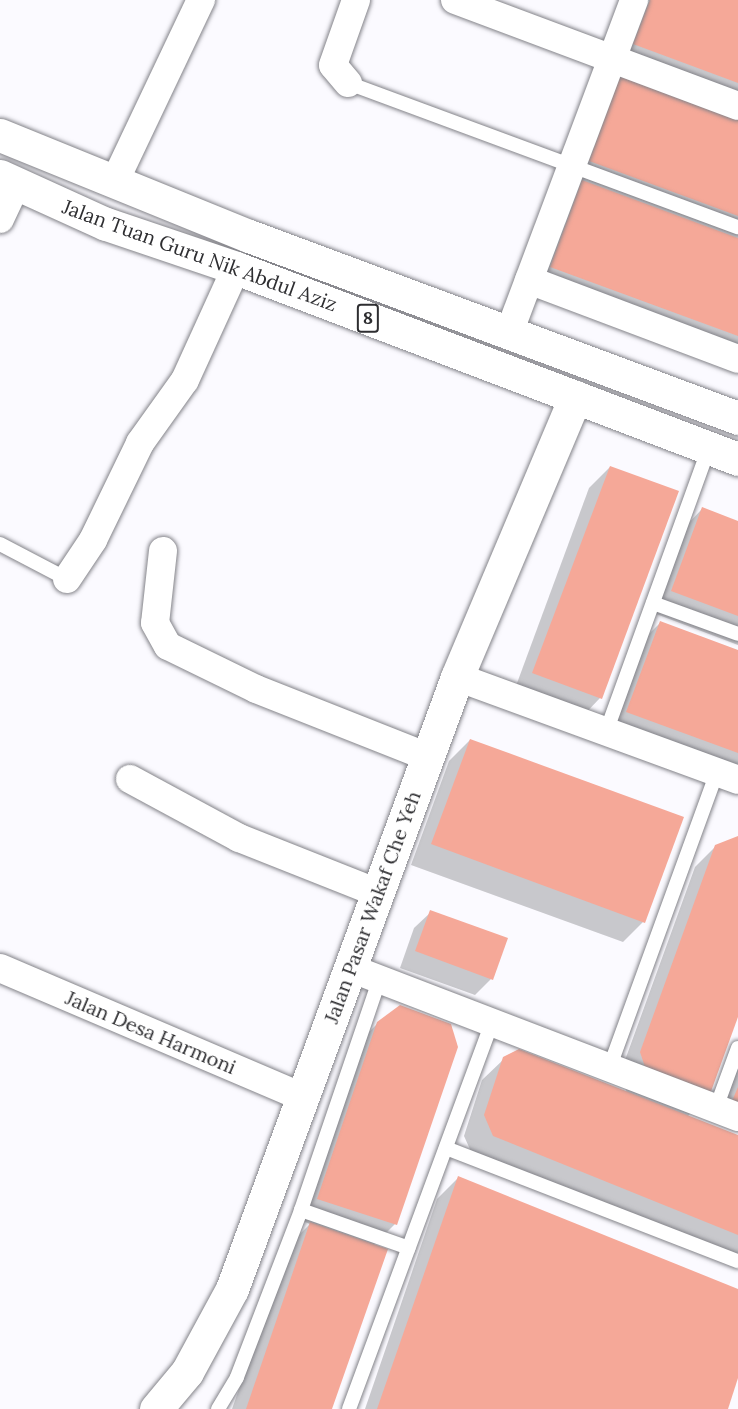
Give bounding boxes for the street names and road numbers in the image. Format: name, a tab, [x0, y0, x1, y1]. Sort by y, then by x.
street label: Jalan Tuan Guru Nik Abdul Aziz	[59, 194, 341, 316]
road number: 8	[356, 303, 380, 333]
street label: Jalan Pasar Wakaf Che Yeh	[319, 788, 425, 1026]
street label: Jalan Desa Harmoni	[62, 985, 240, 1079]

